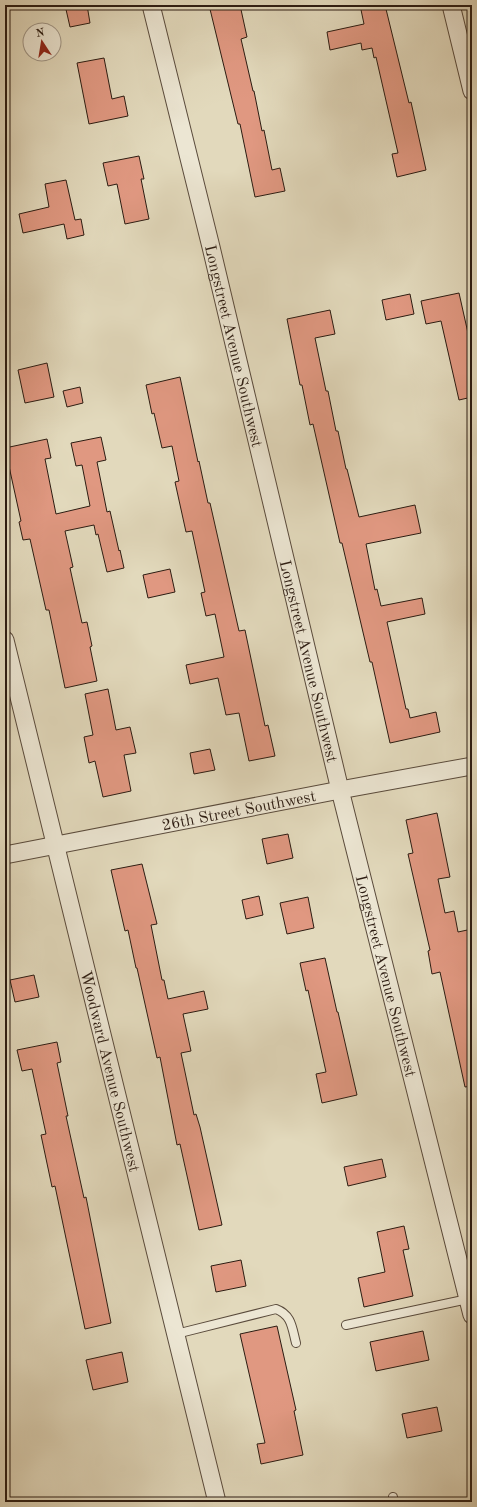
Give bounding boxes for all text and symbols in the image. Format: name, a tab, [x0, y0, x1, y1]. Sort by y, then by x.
north arrow	[22, 22, 62, 62]
text: N	[35, 27, 46, 40]
street label: Longstreet Avenue Southwest	[201, 244, 264, 450]
street label: Longstreet Avenue Southwest	[276, 559, 339, 765]
street label: 26th Street Southwest	[161, 789, 318, 834]
street label: Longstreet Avenue Southwest	[352, 874, 418, 1079]
street label: Woodward Avenue Southwest	[77, 969, 142, 1174]

